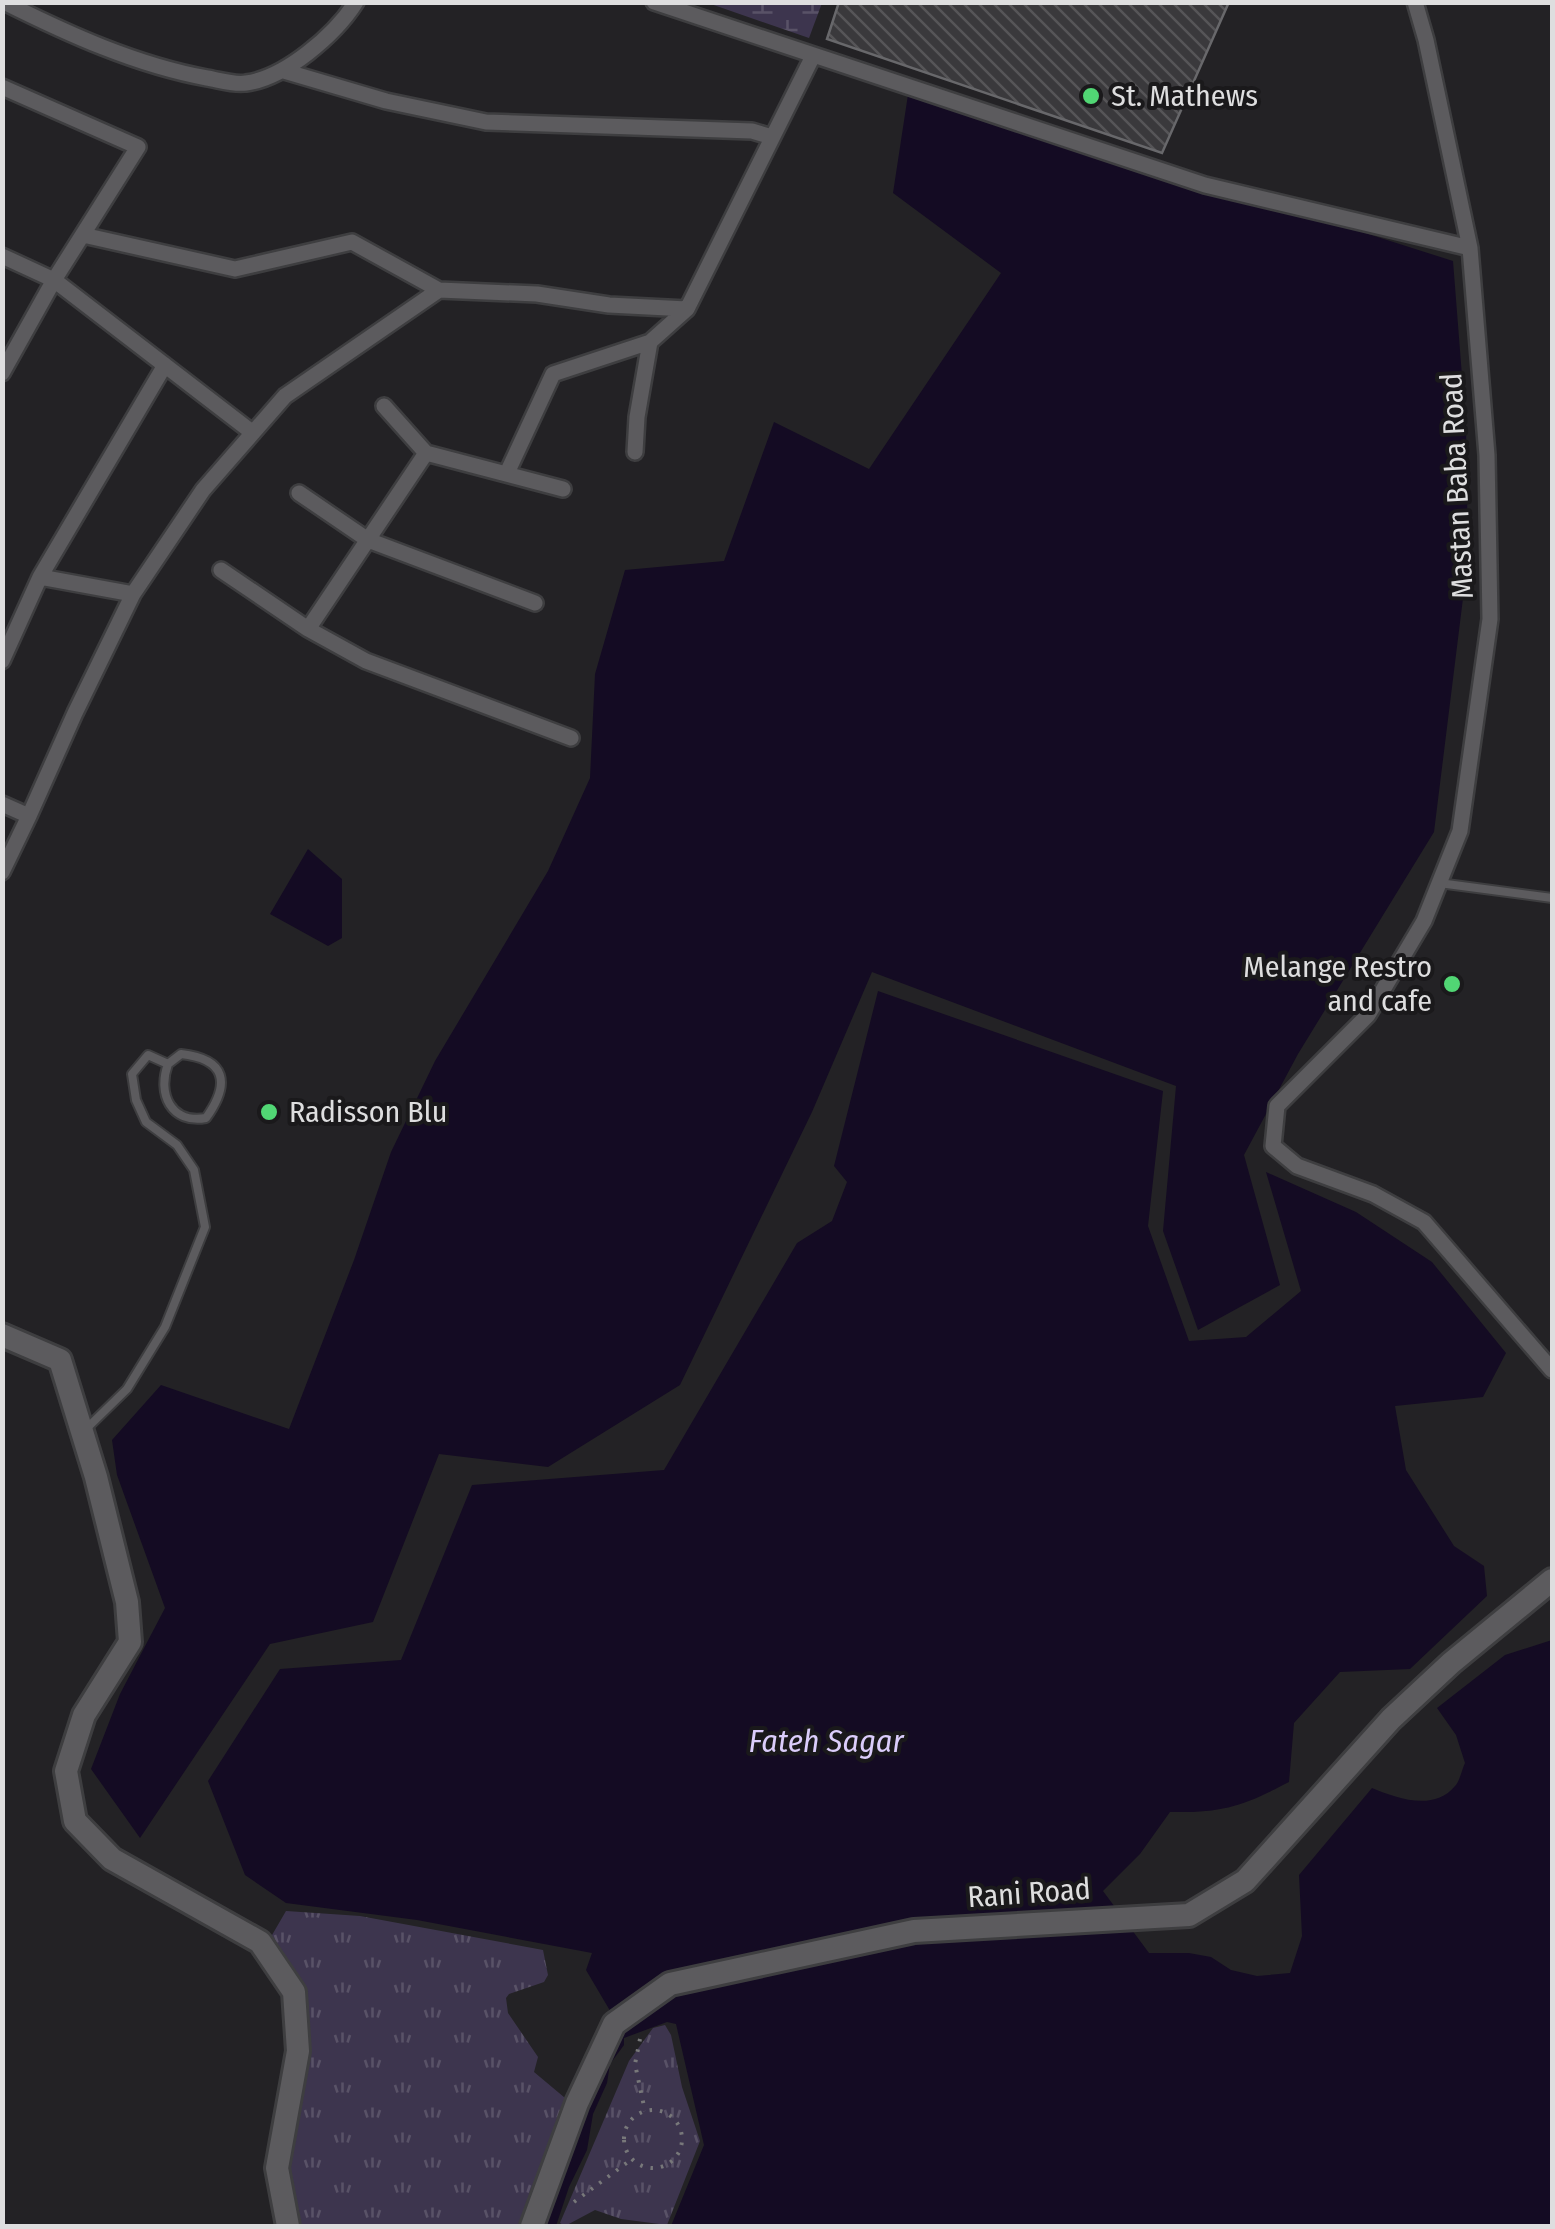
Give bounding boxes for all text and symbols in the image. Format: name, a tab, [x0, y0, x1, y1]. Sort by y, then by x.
place label: St. Mathews	[1111, 78, 1258, 114]
marker: St. Mathews	[1080, 85, 1102, 107]
street label: Mastan Baba Road	[1433, 372, 1481, 600]
place label: Melange Restro and cafe	[1243, 949, 1432, 1019]
marker: Melange Restro and cafe	[1441, 973, 1463, 995]
place label: Radisson Blu	[289, 1094, 447, 1130]
marker: Radisson Blu	[258, 1101, 280, 1123]
water label: Fateh Sagar	[748, 1722, 904, 1760]
street label: Rani Road	[966, 1871, 1092, 1915]

